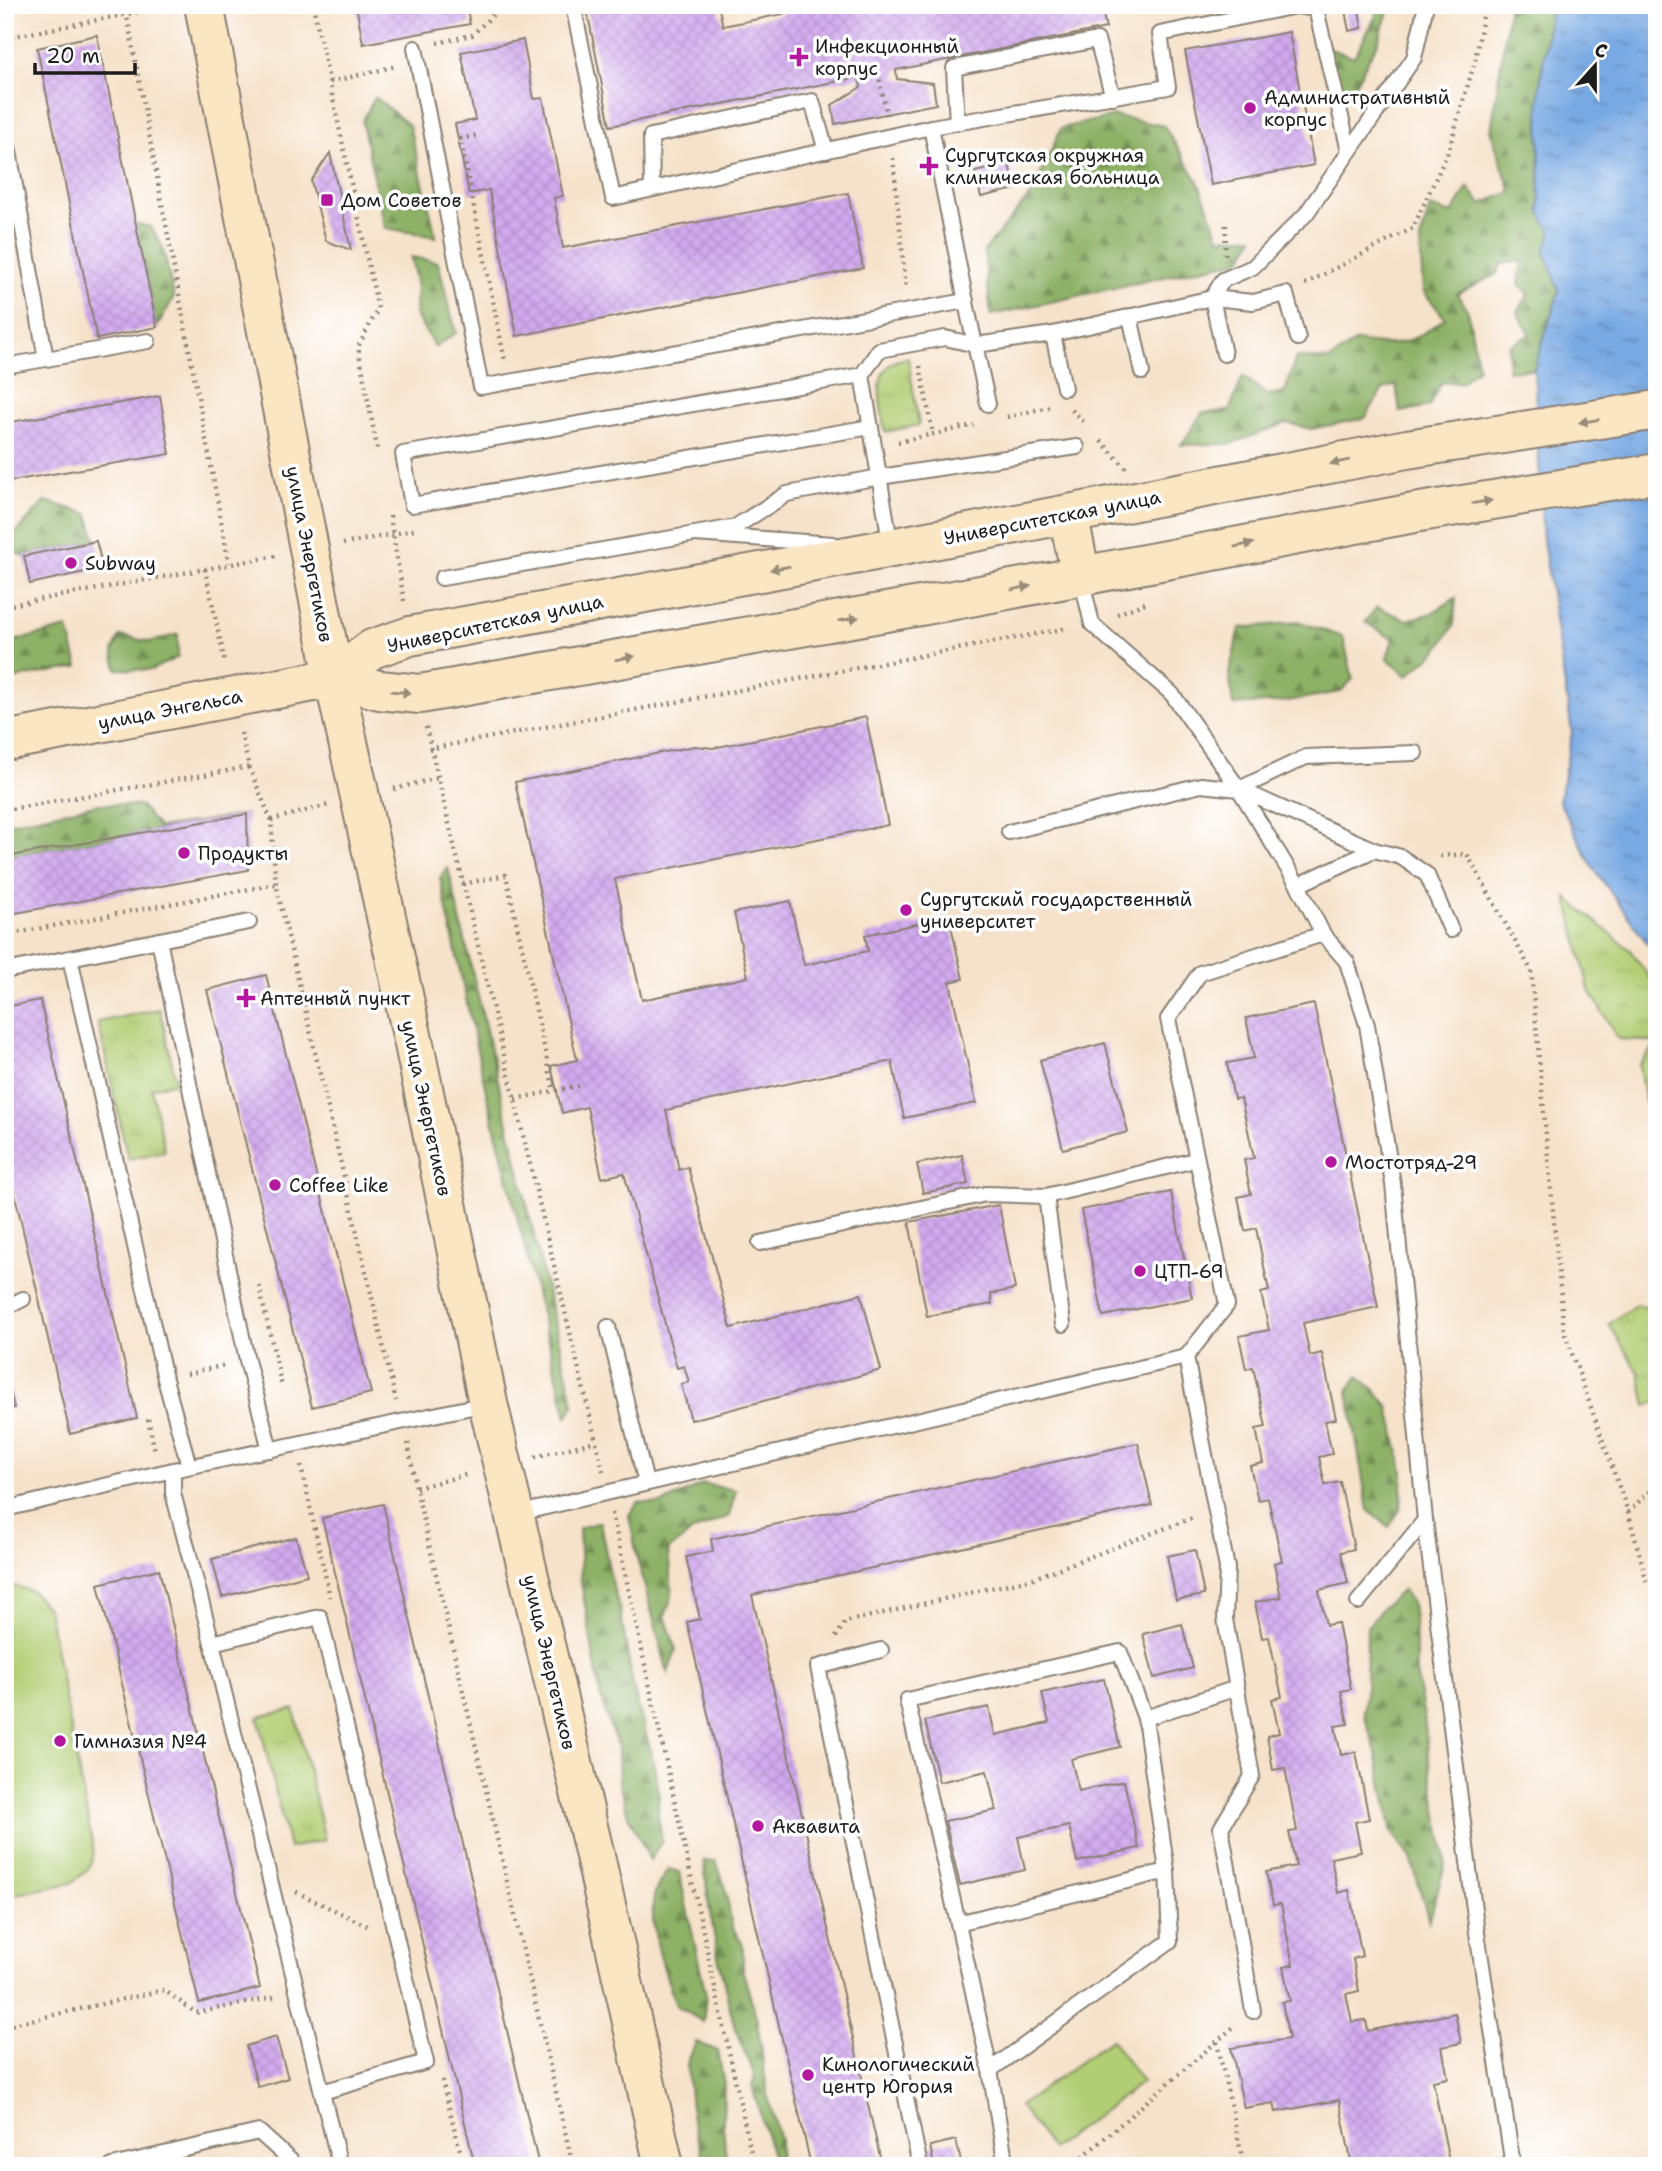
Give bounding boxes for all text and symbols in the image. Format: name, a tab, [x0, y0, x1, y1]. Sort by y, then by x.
scale bar	[35, 32, 135, 76]
north arrow	[1560, 32, 1630, 102]
place label: Инфекционный корпус	[815, 34, 959, 81]
text: С	[1591, 37, 1611, 64]
text: 20 m	[46, 42, 100, 70]
marker: Инфекционный корпус	[789, 47, 809, 67]
place label: Административный корпус	[1264, 85, 1450, 132]
marker: Административный корпус	[1242, 100, 1258, 116]
place label: Сургутская окружная клиническая больница	[945, 143, 1160, 190]
marker: Сургутская окружная клиническая больница	[919, 156, 939, 176]
place label: Дом Советов	[341, 188, 461, 213]
marker: Дом Советов	[319, 192, 335, 208]
one-way arrow	[1578, 415, 1600, 426]
one-way arrow	[1329, 456, 1351, 467]
street label: улица Энергетиков	[280, 464, 339, 644]
street label: Университетская улица	[941, 484, 1163, 551]
one-way arrow	[1471, 496, 1493, 507]
one-way arrow	[1234, 539, 1256, 550]
place label: Subway	[85, 551, 156, 576]
marker: Subway	[63, 555, 79, 571]
one-way arrow	[769, 563, 791, 574]
one-way arrow	[1010, 582, 1032, 593]
street label: Университетская улица	[385, 588, 606, 659]
one-way arrow	[838, 613, 860, 624]
one-way arrow	[614, 652, 636, 663]
street label: улица Энгельса	[96, 683, 244, 736]
one-way arrow	[390, 687, 412, 698]
place label: Продукты	[198, 841, 288, 866]
marker: Продукты	[176, 845, 192, 861]
place label: Сургутский государственный университет	[920, 887, 1192, 934]
marker: Сургутский государственный университет	[898, 902, 914, 918]
place label: Аптечный пункт	[260, 986, 411, 1011]
marker: Аптечный пункт	[238, 990, 254, 1006]
street label: улица Энергетиков	[396, 1018, 457, 1198]
place label: Мостотряд-29	[1345, 1150, 1477, 1175]
marker: Мостотряд-29	[1323, 1154, 1339, 1170]
place label: Coffee Like	[289, 1173, 389, 1198]
marker: Coffee Like	[267, 1177, 283, 1193]
place label: ЦТП-69	[1154, 1259, 1224, 1284]
marker: ЦТП-69	[1132, 1263, 1148, 1279]
street label: улица Энергетиков	[517, 1572, 582, 1752]
place label: Гимназия №4	[74, 1729, 207, 1754]
marker: Гимназия №4	[52, 1733, 68, 1749]
place label: Аквавита	[772, 1814, 860, 1839]
marker: Аквавита	[750, 1818, 766, 1834]
place label: Кинологический центр Югория	[822, 2052, 975, 2099]
marker: Кинологический центр Югория	[800, 2067, 816, 2083]

